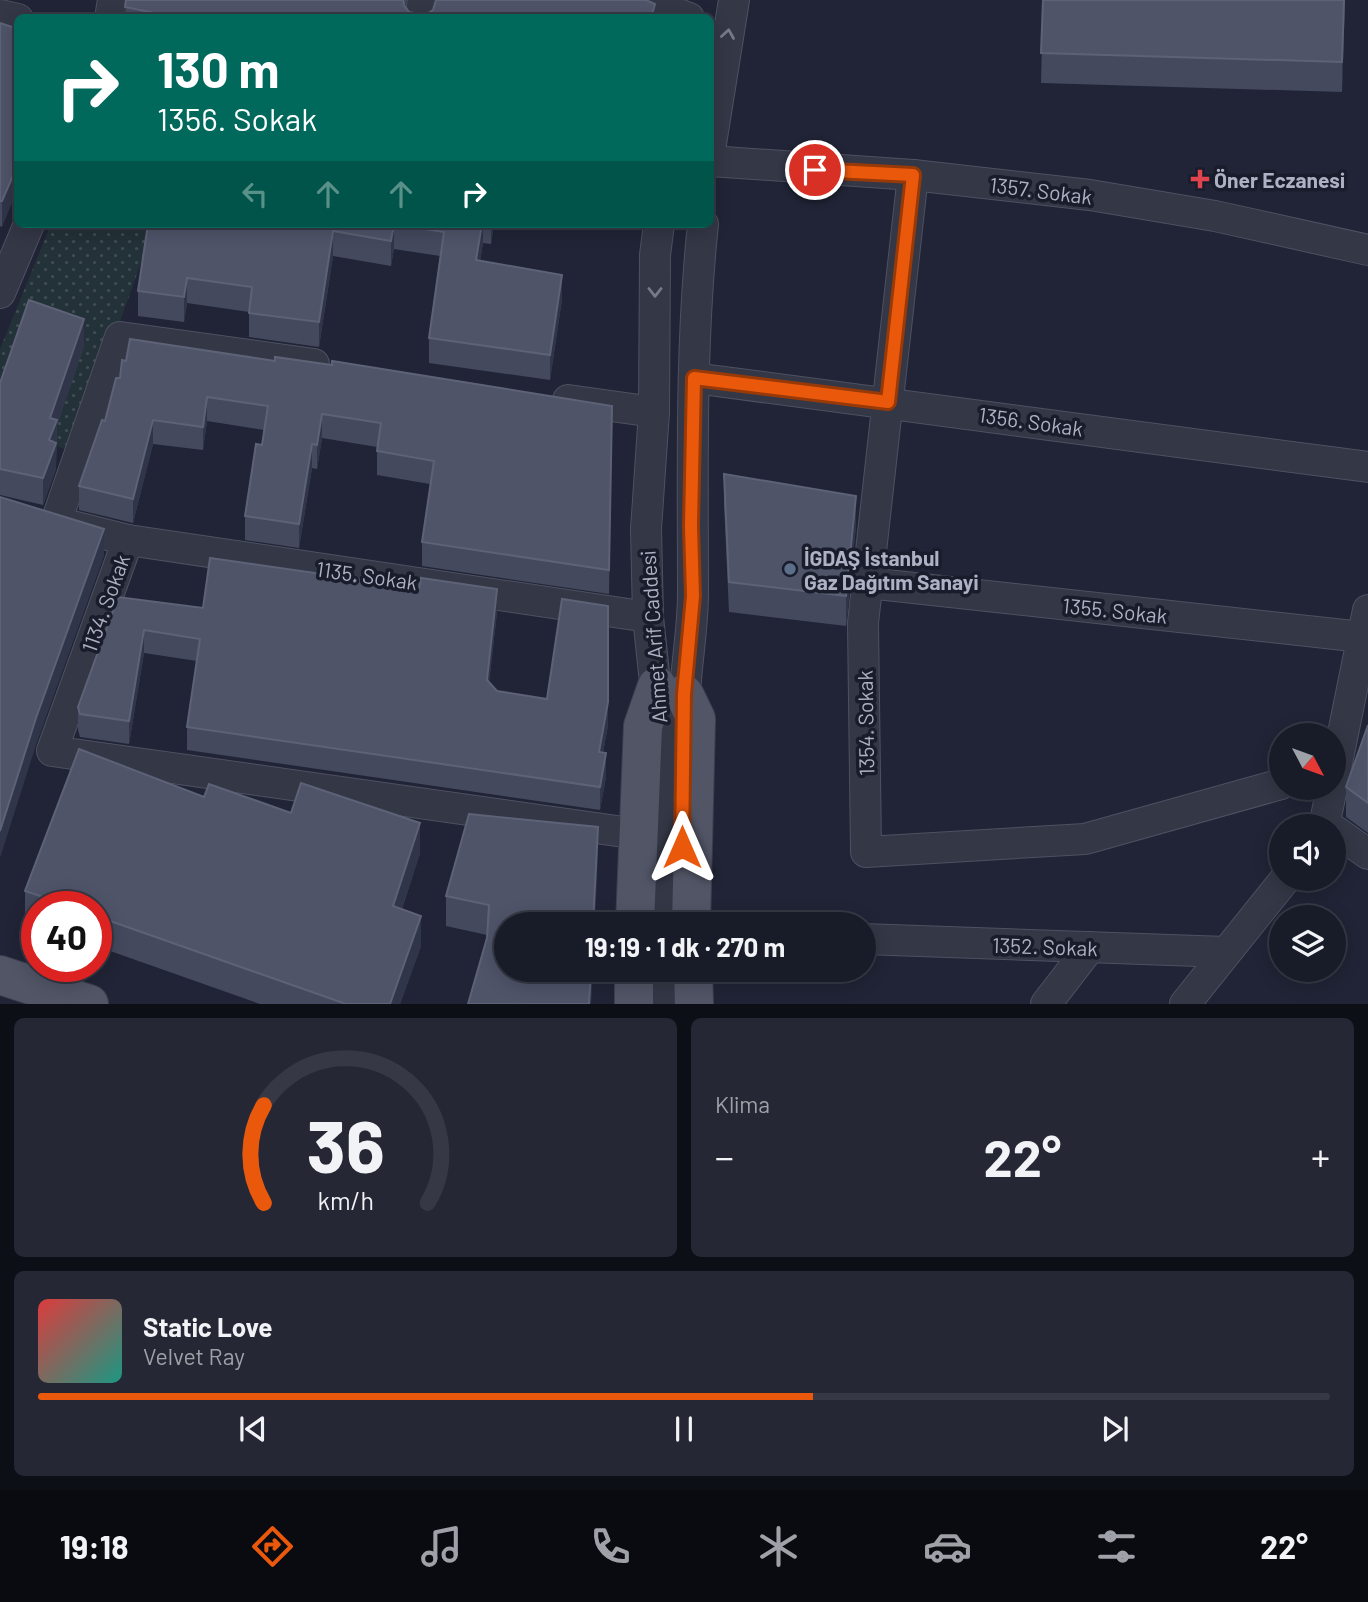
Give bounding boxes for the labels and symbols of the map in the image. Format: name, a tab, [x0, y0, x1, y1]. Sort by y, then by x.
one-way arrow	[720, 28, 735, 40]
pin	[785, 140, 845, 200]
place label: Öner Eczanesi	[1214, 167, 1345, 192]
street label: 1357. Sokak	[988, 171, 1094, 209]
marker: Öner Eczanesi	[1192, 171, 1208, 187]
one-way arrow	[647, 287, 663, 298]
street label: 1356. Sokak	[977, 401, 1085, 441]
place label: İGDAŞ İstanbul Gaz Dağıtım Sanayi	[804, 545, 978, 594]
street label: Ahmet Arif Caddesi	[635, 550, 671, 724]
street label: 1134. Sokak	[76, 551, 134, 655]
street label: 1135. Sokak	[315, 556, 419, 594]
marker: İGDAŞ İstanbul Gaz Dağıtım Sanayi	[782, 561, 798, 577]
street label: 1355. Sokak	[1061, 592, 1169, 628]
street label: 1354. Sokak	[852, 670, 878, 776]
north arrow	[1269, 723, 1346, 800]
position arrow	[645, 810, 719, 884]
speed limit sign: 40	[21, 891, 112, 982]
street label: 1352. Sokak	[992, 932, 1098, 960]

